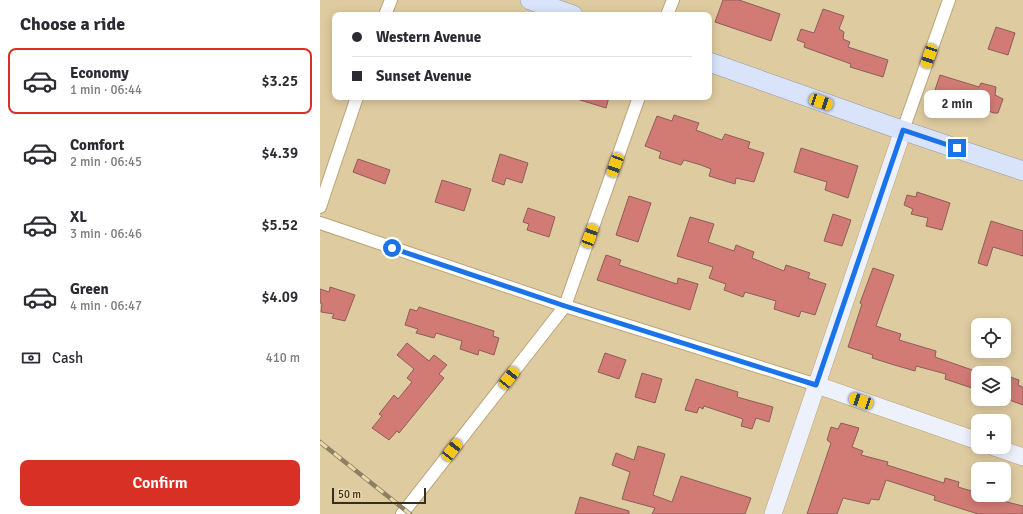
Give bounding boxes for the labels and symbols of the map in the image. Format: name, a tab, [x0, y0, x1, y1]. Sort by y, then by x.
car	[919, 43, 939, 69]
callout: 2 min	[924, 90, 990, 118]
car	[808, 92, 834, 112]
route end	[948, 139, 966, 157]
car	[605, 152, 625, 178]
car	[580, 223, 600, 249]
route start	[383, 239, 401, 257]
car	[497, 365, 521, 391]
car	[848, 391, 874, 411]
car	[440, 437, 464, 463]
scale bar	[332, 486, 426, 505]

